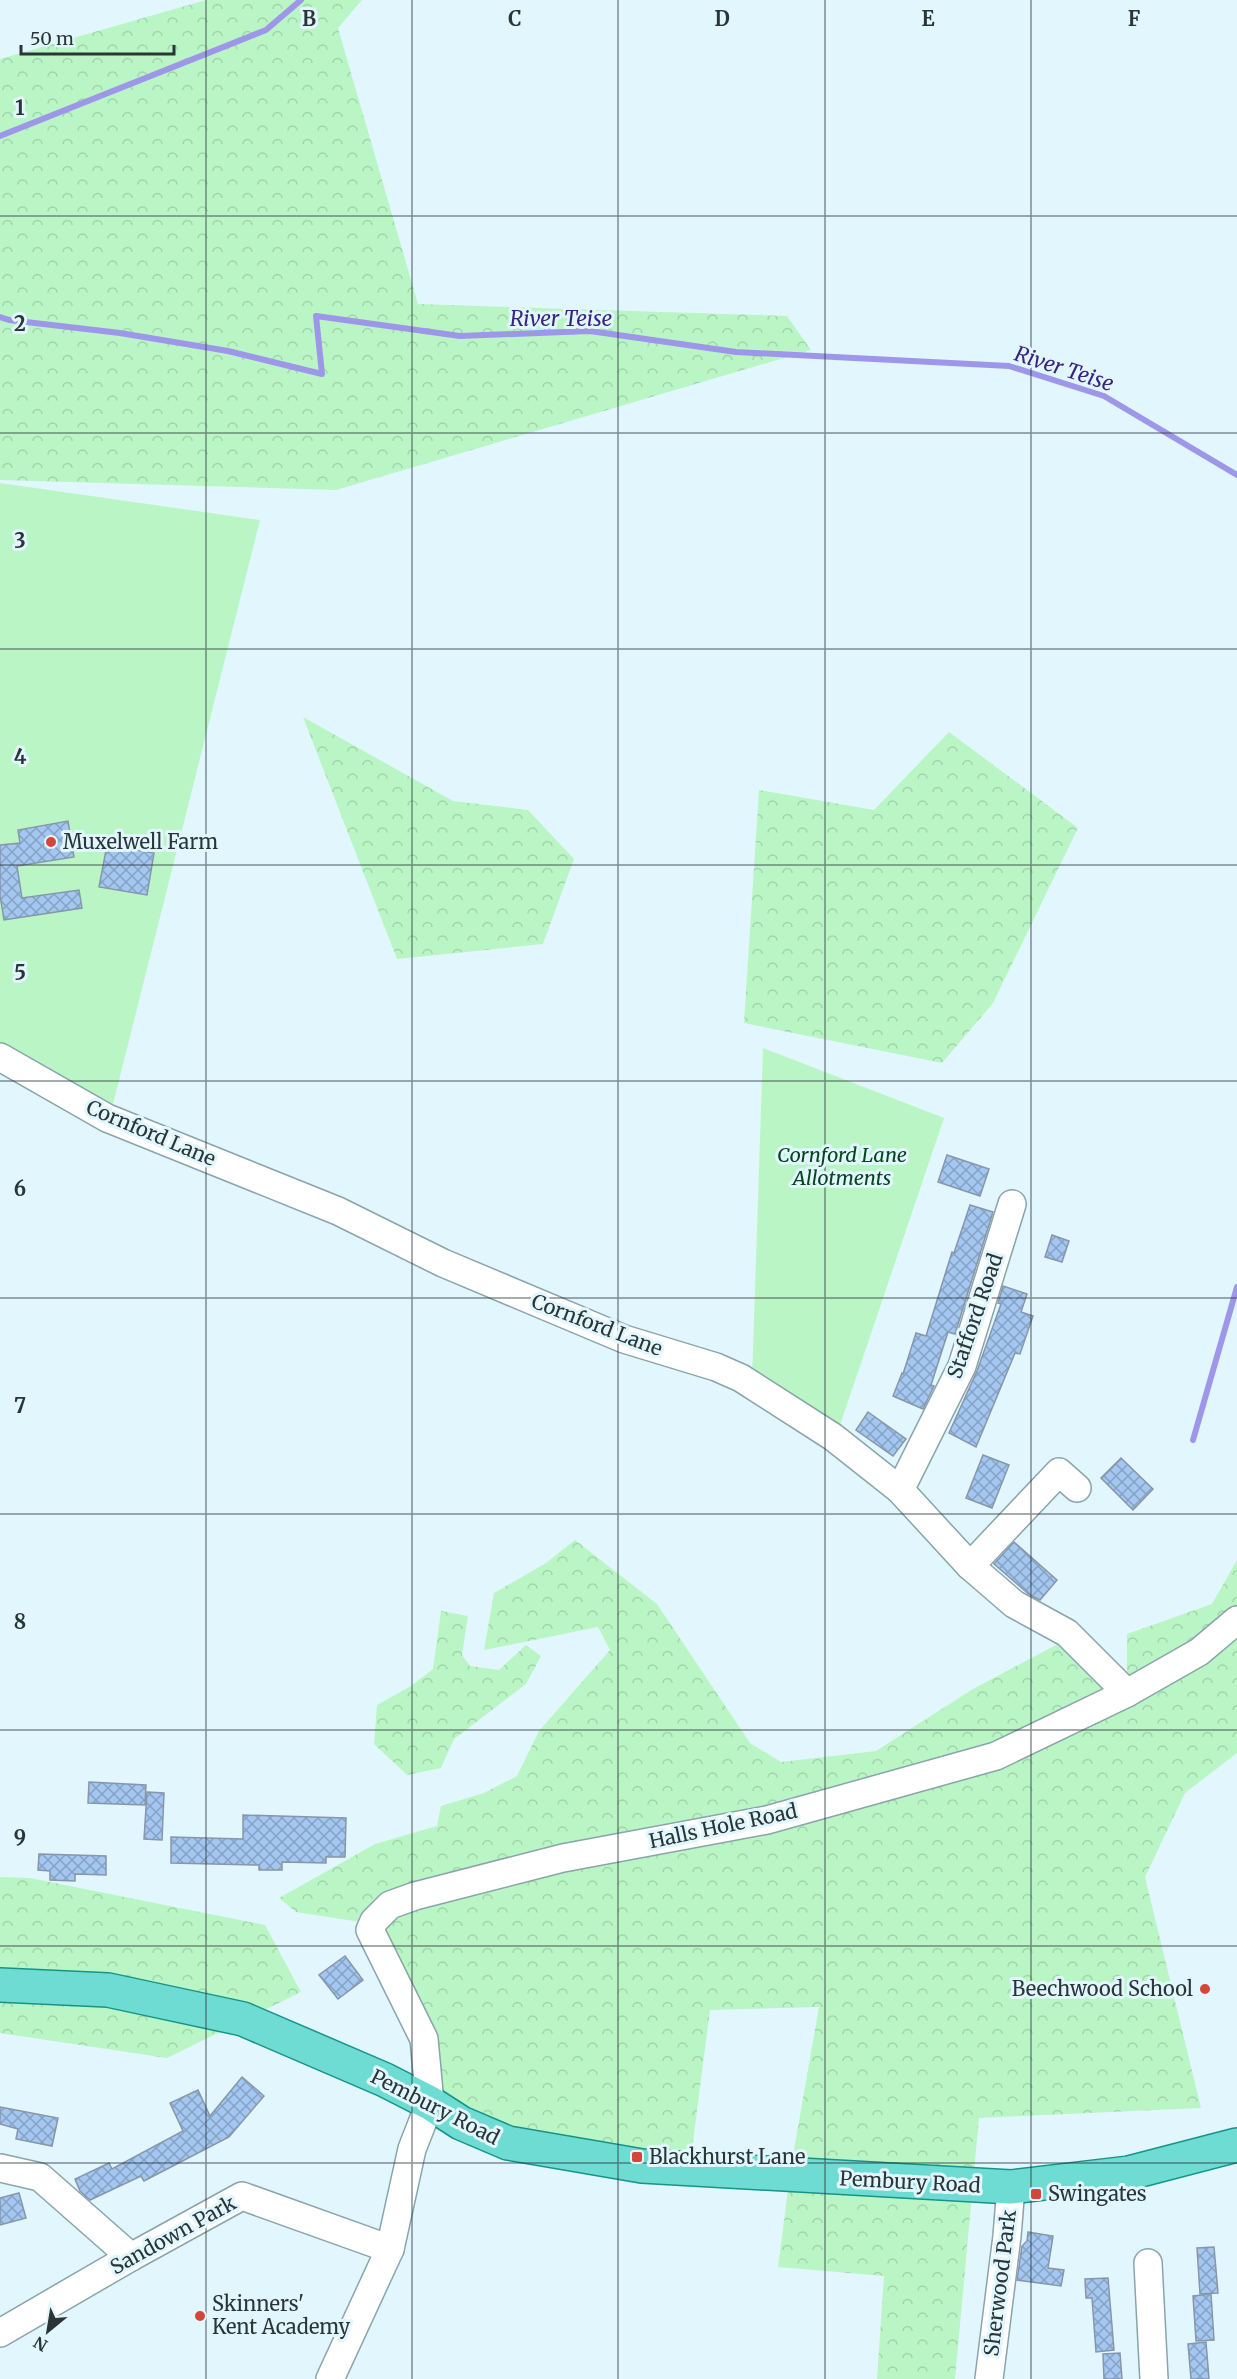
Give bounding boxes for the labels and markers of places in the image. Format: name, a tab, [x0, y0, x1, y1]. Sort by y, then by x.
place label: Muxelwell Farm	[63, 829, 218, 854]
marker: Muxelwell Farm	[44, 835, 58, 849]
place label: Beechwood School	[1012, 1976, 1193, 2001]
marker: Beechwood School	[1198, 1982, 1212, 1996]
place label: Blackhurst Lane	[649, 2144, 805, 2169]
marker: Blackhurst Lane	[630, 2150, 644, 2164]
place label: Swingates	[1048, 2181, 1147, 2206]
marker: Swingates	[1029, 2187, 1043, 2201]
place label: Skinners' Kent Academy	[212, 2291, 351, 2339]
marker: Skinners' Kent Academy	[193, 2309, 207, 2323]

